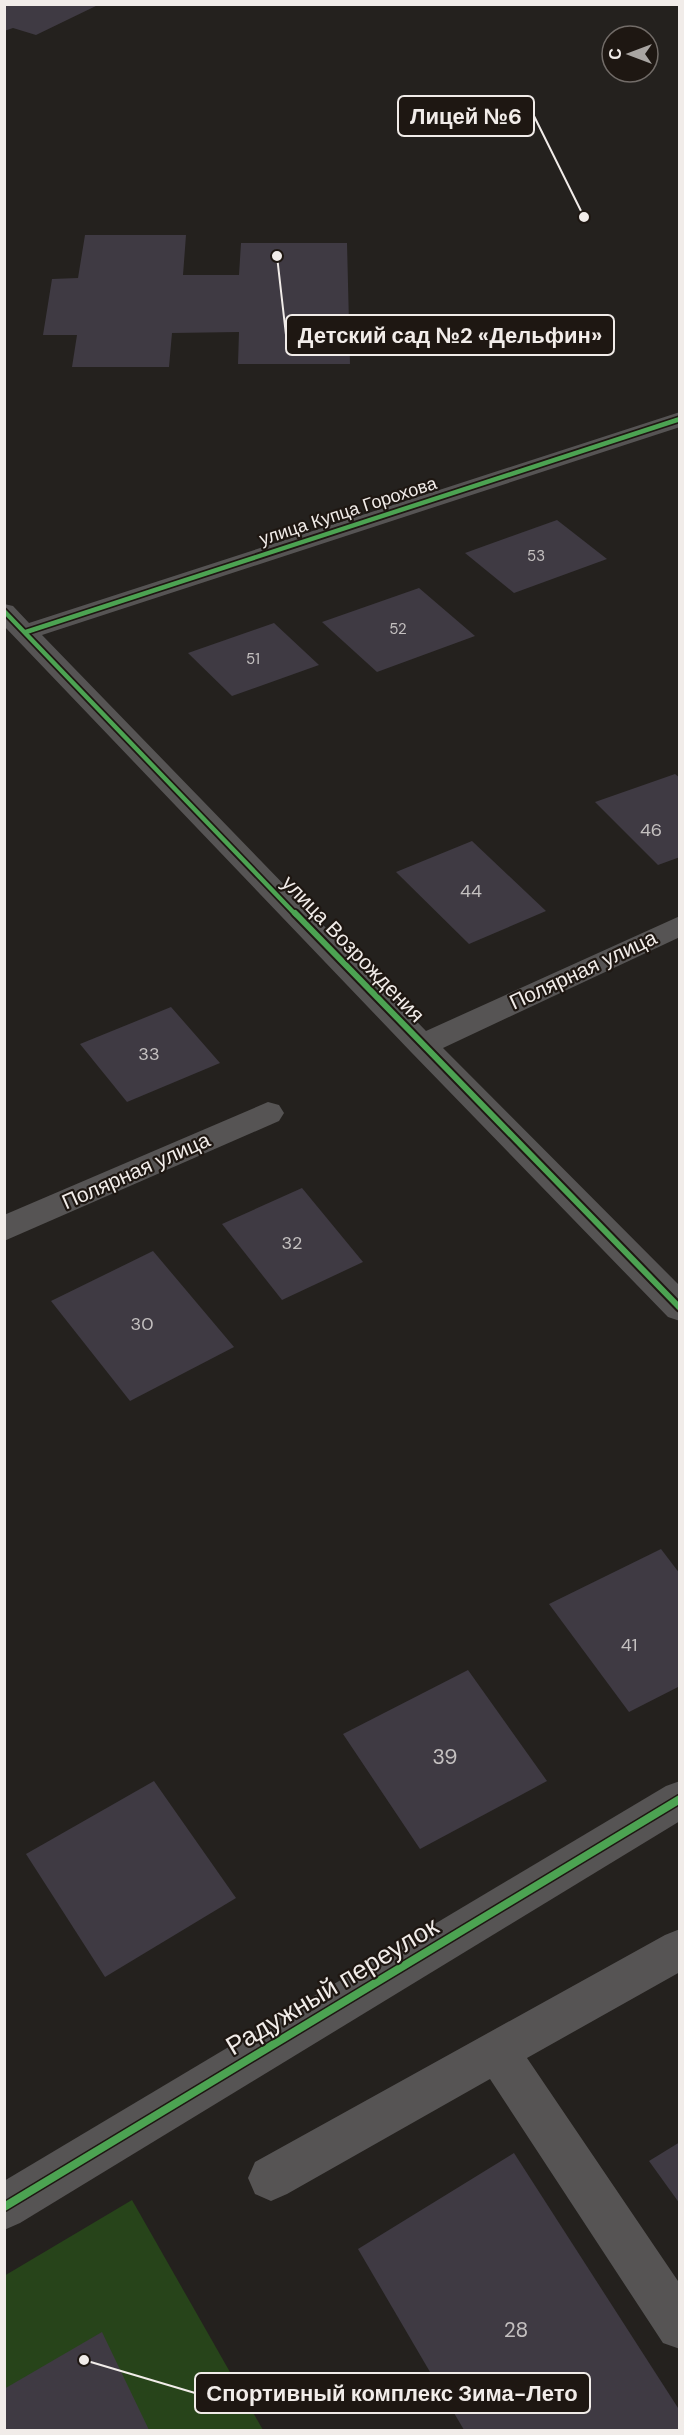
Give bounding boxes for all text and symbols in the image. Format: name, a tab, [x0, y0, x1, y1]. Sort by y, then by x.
north arrow	[600, 24, 660, 84]
text: С	[605, 48, 626, 60]
callout: Лицей №6	[398, 96, 534, 136]
text: Лицей №6	[410, 102, 522, 131]
callout: Детский сад №2 «Дельфин»	[286, 315, 614, 355]
text: Детский сад №2 «Дельфин»	[298, 321, 602, 350]
street label: улица Купца Горохова	[256, 471, 441, 551]
house number: 53	[527, 546, 545, 566]
house number: 52	[389, 619, 407, 639]
house number: 51	[246, 649, 260, 669]
house number: 46	[640, 818, 662, 842]
street label: улица Возрождения	[275, 869, 431, 1029]
house number: 44	[460, 879, 482, 903]
street label: Полярная улица	[505, 923, 662, 1016]
house number: 33	[138, 1042, 160, 1066]
street label: Полярная улица	[57, 1126, 215, 1216]
house number: 32	[281, 1231, 303, 1255]
house number: 30	[131, 1312, 153, 1336]
house number: 41	[621, 1633, 637, 1657]
house number: 39	[433, 1743, 458, 1771]
street label: Радужный переулок	[219, 1909, 445, 2063]
house number: 28	[504, 2316, 528, 2344]
callout: Спортивный комплекс Зима-Лето	[195, 2373, 590, 2413]
text: Спортивный комплекс Зима-Лето	[206, 2379, 578, 2408]

